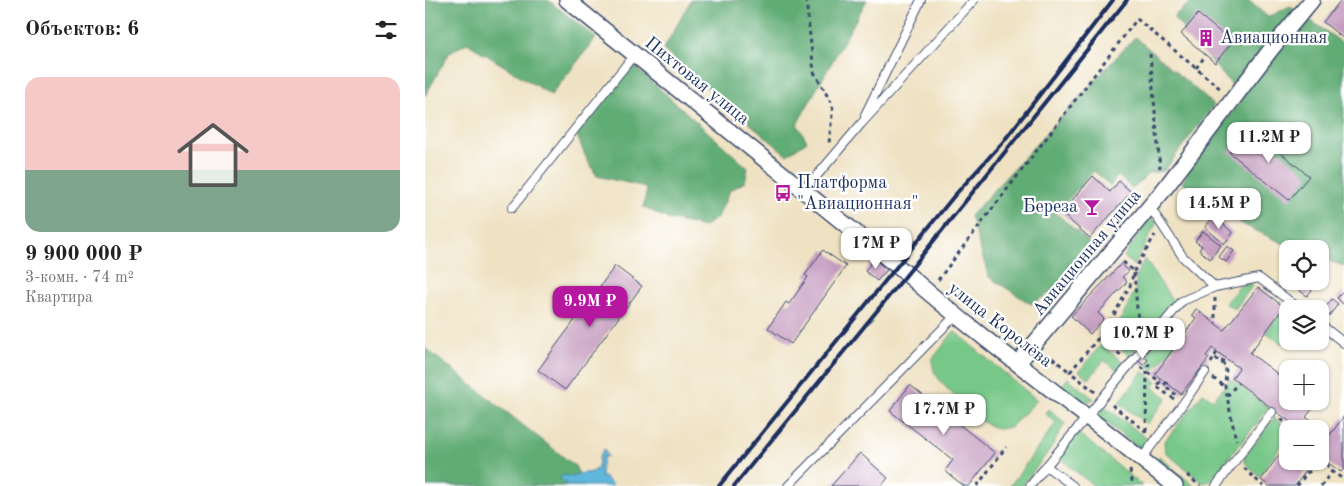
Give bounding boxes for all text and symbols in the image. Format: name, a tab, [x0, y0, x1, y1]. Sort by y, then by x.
icon: filters	[372, 16, 400, 44]
text: Объектов: 6	[25, 19, 139, 40]
building icon: Авиационная	[1196, 28, 1216, 48]
place label: Авиационная	[1220, 29, 1327, 47]
street label: Пихтовая улица	[641, 34, 753, 129]
icon: home	[168, 110, 258, 200]
pin: 11.2M ₽	[1223, 121, 1315, 164]
text: 11.2M ₽	[1238, 130, 1300, 146]
place label: Платформа "Авиационная"	[797, 174, 919, 213]
bus stop icon: Платформа "Авиационная"	[773, 183, 793, 203]
street label: Авиационная улица	[1029, 186, 1145, 320]
pin: 14.5M ₽	[1173, 188, 1265, 230]
text: 14.5M ₽	[1188, 196, 1250, 212]
bar icon: Береза	[1082, 197, 1102, 217]
place label: Береза	[1023, 198, 1078, 216]
pin: 17M ₽	[841, 228, 911, 270]
text: 17M ₽	[852, 236, 900, 252]
map controls	[1279, 240, 1329, 470]
button: locate	[1279, 240, 1329, 290]
text: 9 900 000 ₽	[25, 244, 143, 265]
text: 3-комн. · 74 m²	[25, 270, 134, 286]
street label: улица Королёва	[945, 279, 1055, 371]
pin: 9.9M ₽	[549, 286, 631, 328]
text: Квартира	[25, 290, 93, 306]
text: 9.9M ₽	[564, 294, 617, 310]
button: layers	[1279, 300, 1329, 350]
pin: 10.7M ₽	[1097, 318, 1189, 360]
text: 10.7M ₽	[1112, 326, 1174, 342]
button: +	[1279, 360, 1329, 410]
pin: 17.7M ₽	[898, 394, 990, 436]
text: 17.7M ₽	[913, 402, 975, 418]
button: −	[1279, 420, 1329, 470]

